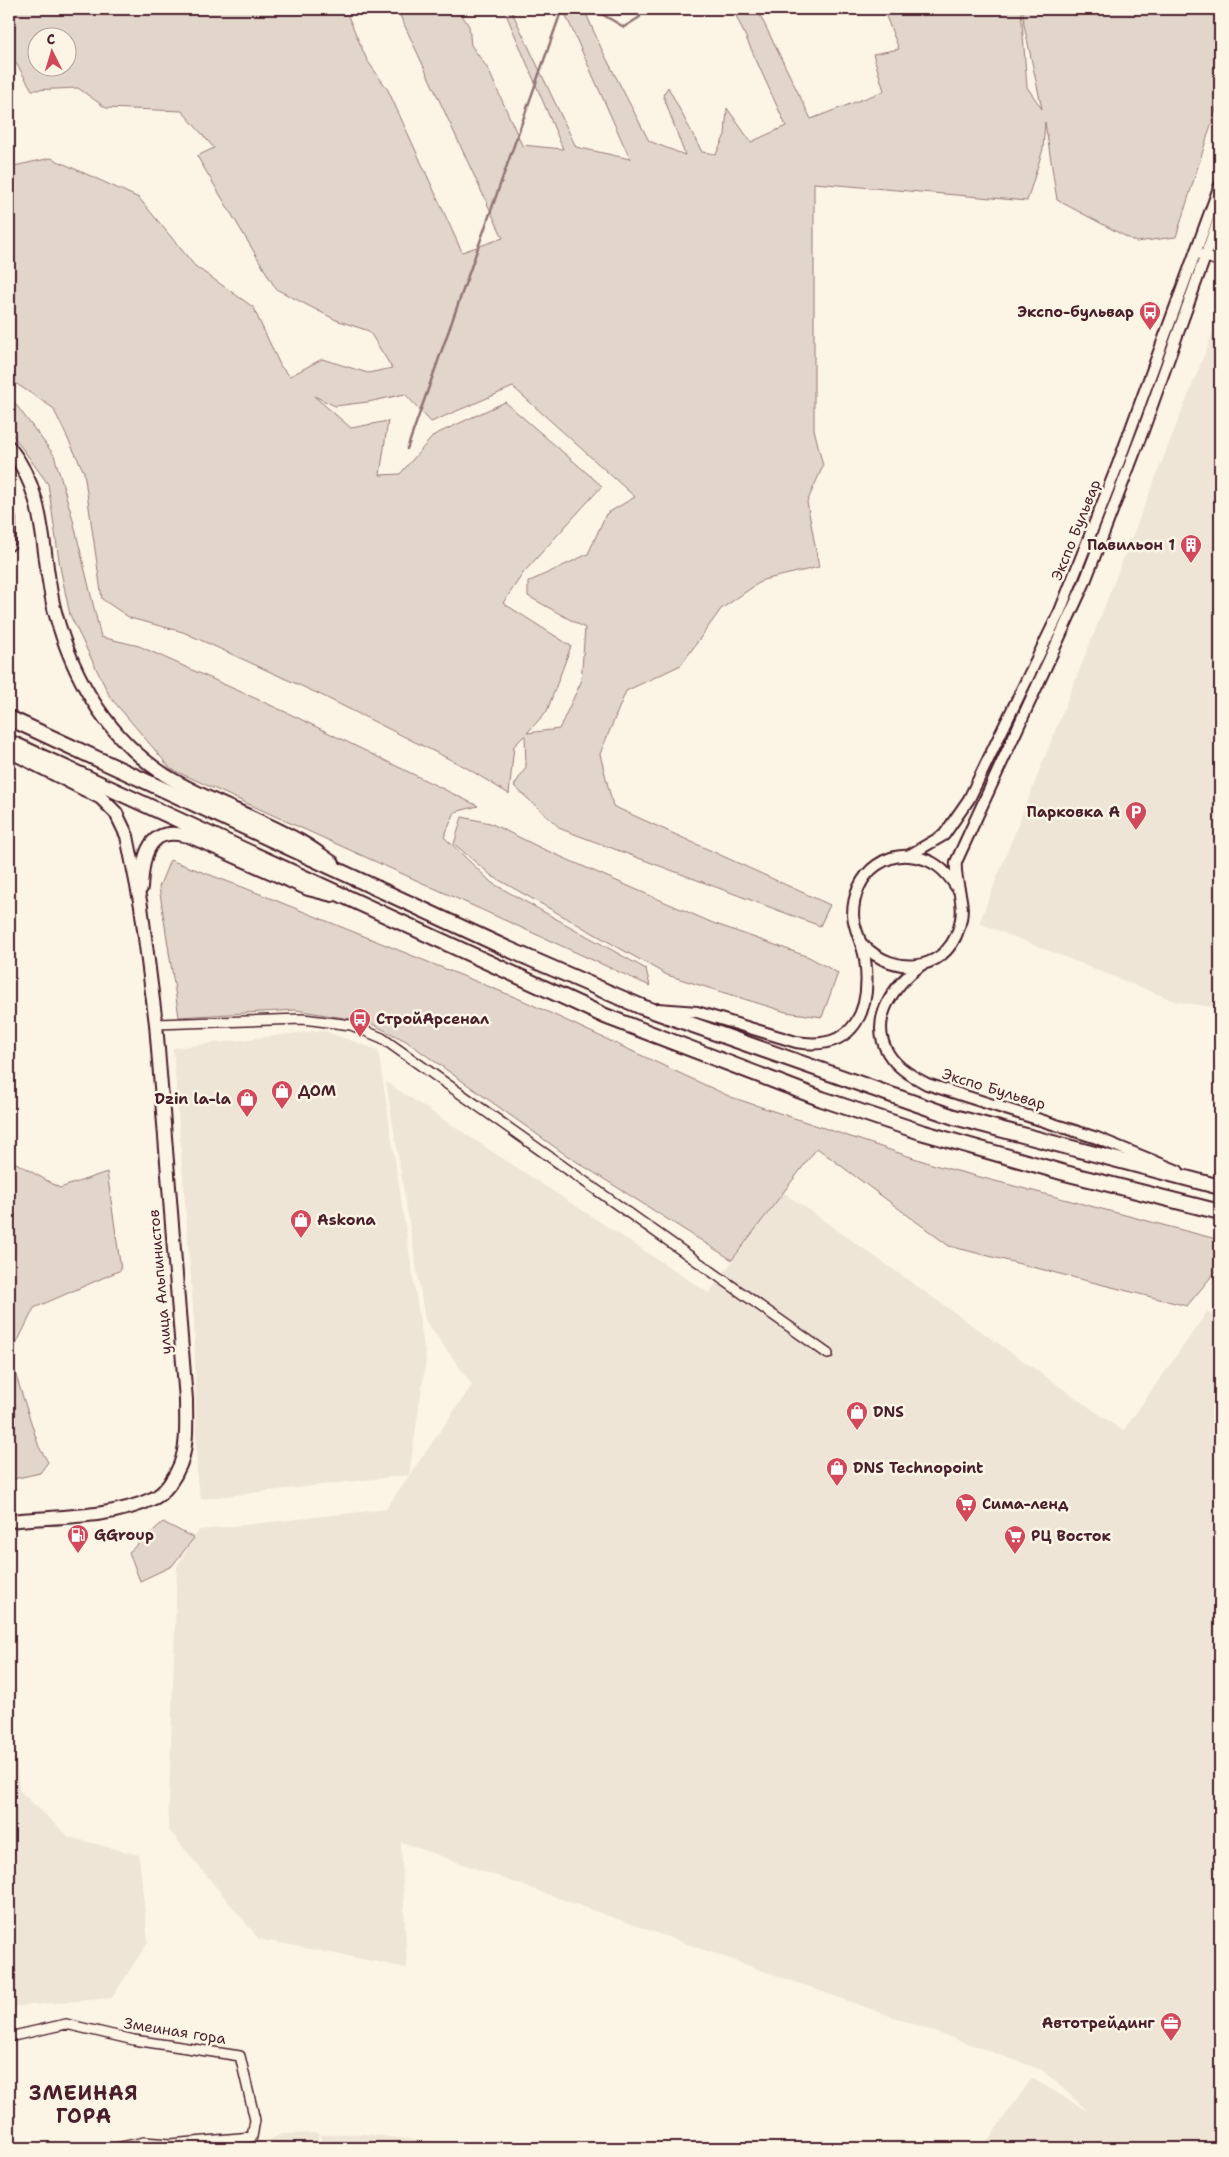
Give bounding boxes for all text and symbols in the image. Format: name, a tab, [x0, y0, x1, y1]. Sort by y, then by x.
north arrow	[28, 28, 78, 78]
text: С	[46, 30, 56, 48]
bus stop icon: Экспо-бульвар	[1138, 300, 1162, 331]
place label: Экспо-бульвар	[1017, 302, 1134, 322]
street label: Экспо Бульвар	[1047, 477, 1105, 583]
building icon: Павильон 1	[1179, 533, 1203, 564]
place label: Павильон 1	[1087, 535, 1175, 555]
parking icon: Парковка A	[1124, 800, 1148, 831]
place label: Парковка A	[1027, 802, 1120, 822]
bus stop icon: СтройАрсенал	[348, 1007, 372, 1038]
place label: СтройАрсенал	[376, 1009, 489, 1029]
street label: Экспо Бульвар	[940, 1064, 1048, 1114]
shop icon: ДОМ	[270, 1079, 294, 1110]
place label: ДОМ	[298, 1081, 336, 1101]
shop icon: Dzin la-la	[235, 1087, 259, 1118]
place label: Dzin la-la	[154, 1089, 232, 1109]
shop icon: Askona	[289, 1208, 313, 1239]
street label: улица Альпинистов	[144, 1209, 176, 1355]
place label: Askona	[317, 1210, 377, 1230]
shop icon: DNS	[845, 1400, 869, 1431]
place label: DNS	[873, 1402, 904, 1422]
shop icon: DNS Technopoint	[825, 1456, 849, 1487]
place label: DNS Technopoint	[853, 1458, 983, 1478]
supermarket icon: Сима-ленд	[954, 1492, 978, 1523]
place label: Сима-ленд	[982, 1494, 1069, 1514]
fuel station icon: GGroup	[66, 1523, 90, 1554]
supermarket icon: РЦ Восток	[1003, 1524, 1027, 1555]
place label: GGroup	[94, 1525, 154, 1545]
place label: РЦ Восток	[1031, 1526, 1112, 1546]
office icon: Автотрейдинг	[1159, 2011, 1183, 2042]
street label: Змеиная гора	[123, 2013, 228, 2049]
place label: Автотрейдинг	[1042, 2013, 1155, 2033]
district label: ЗМЕИНАЯ ГОРА	[29, 2080, 139, 2129]

